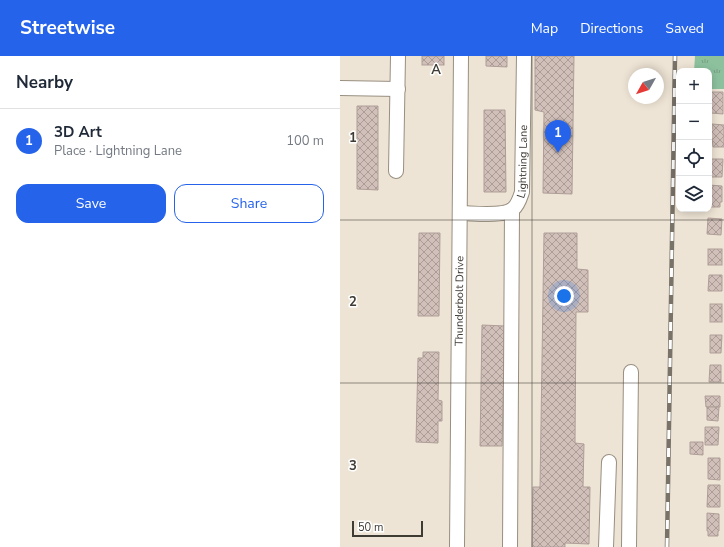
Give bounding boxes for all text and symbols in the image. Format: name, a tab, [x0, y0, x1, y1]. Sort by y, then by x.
text: Streetwise	[20, 15, 115, 41]
text: Map	[531, 19, 558, 38]
text: Directions	[580, 19, 643, 38]
text: Saved	[665, 19, 704, 38]
text: A	[431, 61, 441, 79]
north arrow	[628, 68, 664, 104]
map controls	[676, 68, 712, 212]
button: +	[676, 68, 712, 104]
text: Nearby	[16, 71, 73, 94]
button: −	[676, 104, 712, 140]
pin: 1	[545, 120, 571, 153]
text: 3D Art	[54, 122, 102, 142]
street label: Lightning Lane	[513, 124, 530, 200]
text: 1	[349, 129, 357, 147]
text: 1	[25, 132, 33, 150]
text: 100 m	[286, 132, 324, 150]
button: locate	[676, 140, 712, 176]
text: Place · Lightning Lane	[54, 142, 182, 160]
button: layers	[676, 176, 712, 212]
button: Save	[16, 184, 166, 223]
button: Share	[174, 184, 324, 223]
street label: Thunderbolt Drive	[451, 256, 467, 346]
your location	[554, 286, 574, 306]
text: 2	[349, 293, 357, 311]
text: 3	[349, 457, 357, 475]
scale bar	[352, 519, 423, 538]
text: 50 m	[358, 520, 383, 535]

